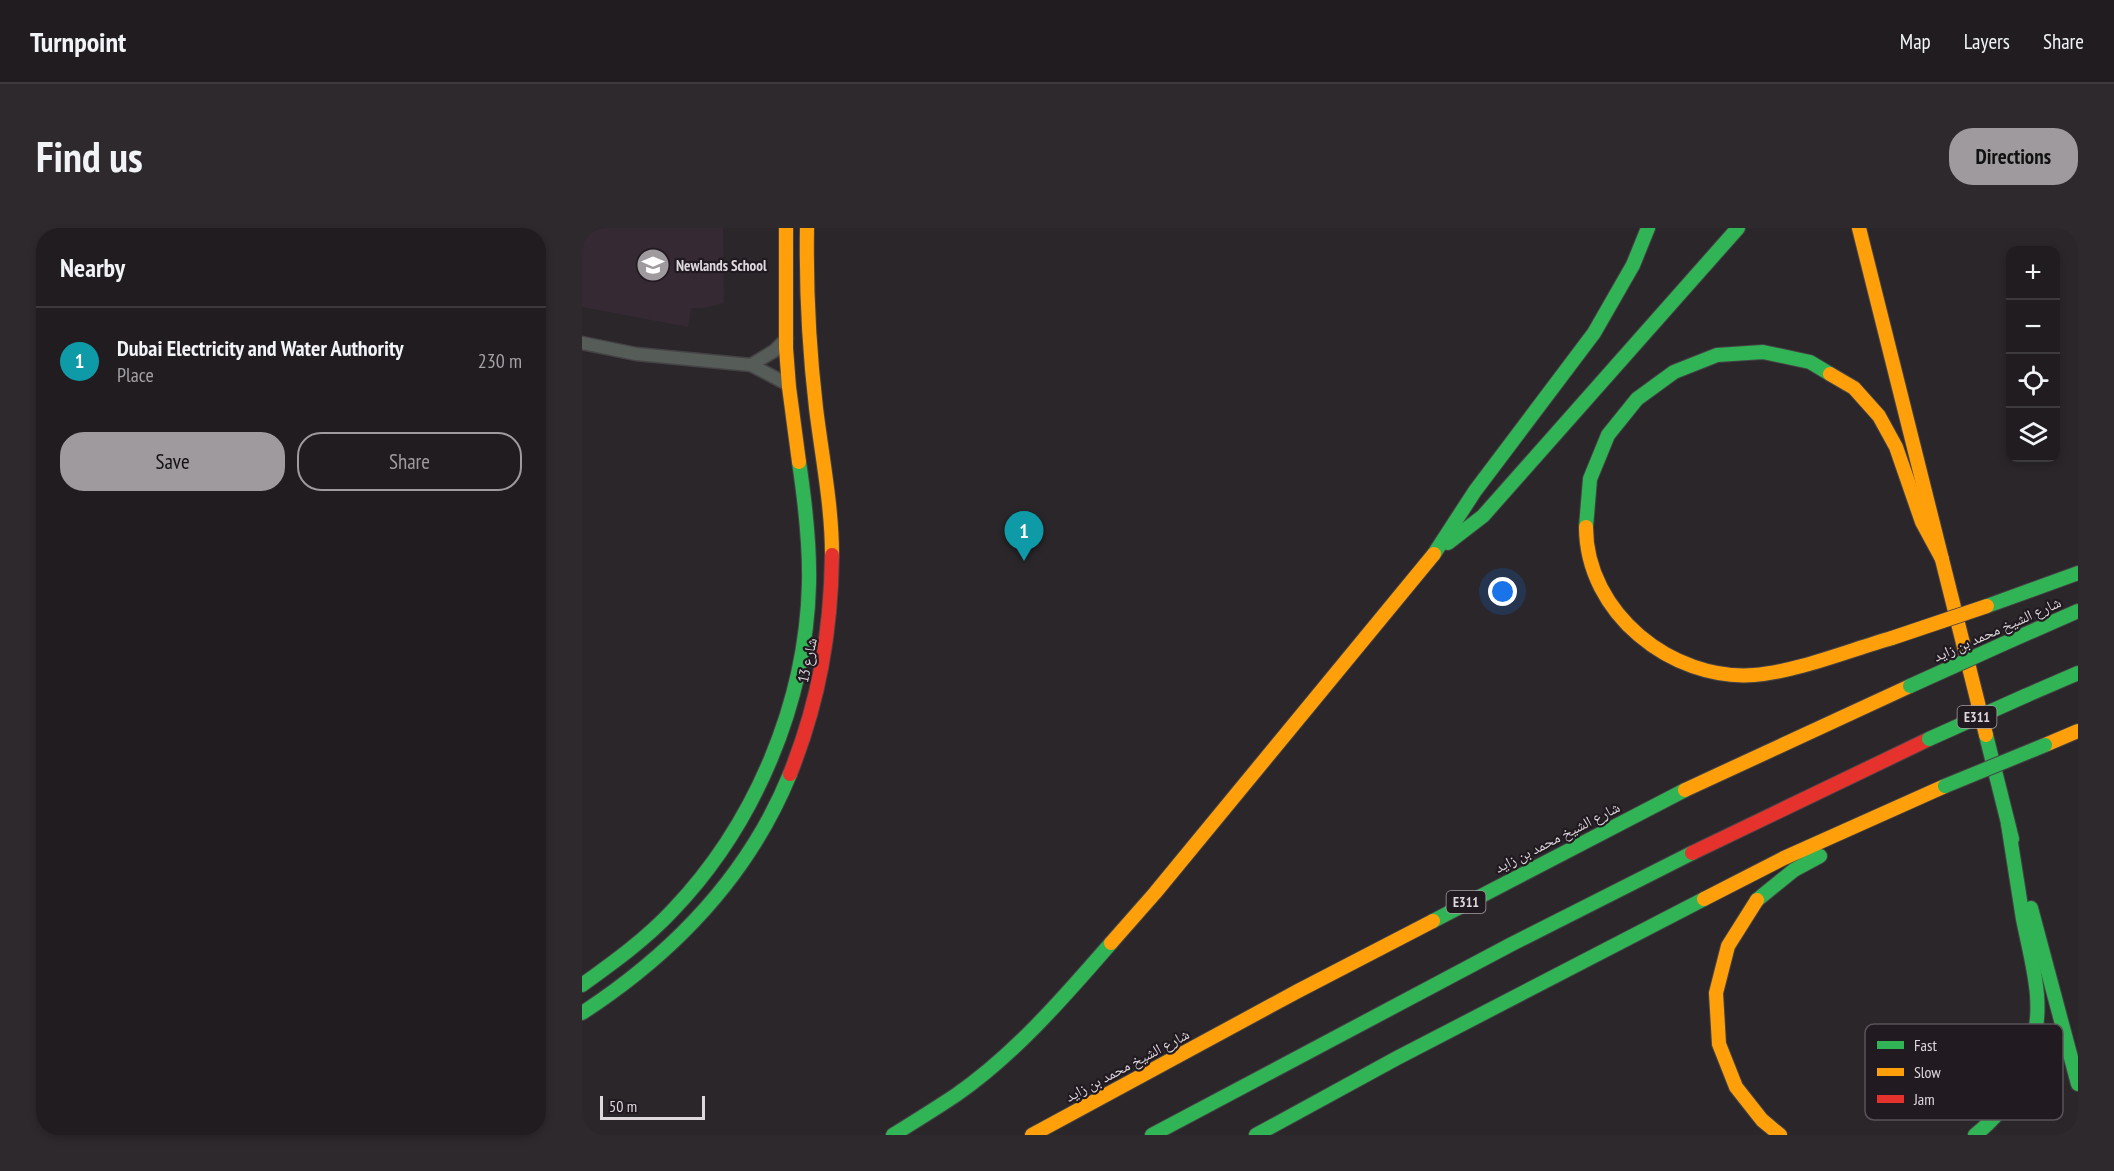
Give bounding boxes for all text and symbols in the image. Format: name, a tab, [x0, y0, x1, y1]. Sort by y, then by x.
text: Turnpoint	[30, 23, 126, 60]
text: Map	[1900, 28, 1931, 55]
text: Layers	[1964, 28, 2010, 55]
text: Share	[2043, 28, 2084, 55]
button: Directions	[1949, 128, 2078, 185]
text: Find us	[36, 129, 143, 184]
map controls	[2006, 246, 2060, 462]
button: +	[2006, 246, 2060, 300]
school or university icon: Newlands School	[635, 247, 671, 283]
text: Nearby	[60, 251, 125, 284]
place label: Newlands School	[676, 256, 767, 275]
button: −	[2006, 300, 2060, 354]
text: Dubai Electricity and Water Authority	[117, 334, 404, 362]
text: 1	[75, 348, 84, 374]
text: 230 m	[478, 348, 522, 374]
button: locate	[2006, 354, 2060, 408]
text: Place	[117, 362, 154, 388]
button: layers	[2006, 408, 2060, 462]
button: Save	[60, 432, 285, 491]
button: Share	[297, 432, 522, 491]
pin: 1	[1004, 512, 1044, 561]
your location	[1488, 577, 1517, 606]
street label: شارع الشيخ محمد بن زايد	[1930, 592, 2064, 667]
street label: شارع 13	[793, 636, 822, 684]
road number: E311	[1958, 706, 1996, 728]
street label: شارع الشيخ محمد بن زايد	[1491, 797, 1623, 878]
road number: E311	[1446, 891, 1486, 913]
street label: شارع الشيخ محمد بن زايد	[1062, 1024, 1193, 1107]
legend	[1865, 1024, 2063, 1120]
text: Fast	[1914, 1035, 1937, 1055]
text: Slow	[1914, 1062, 1941, 1082]
text: Jam	[1913, 1089, 1935, 1109]
scale bar	[600, 1093, 705, 1120]
text: 50 m	[609, 1096, 637, 1116]

